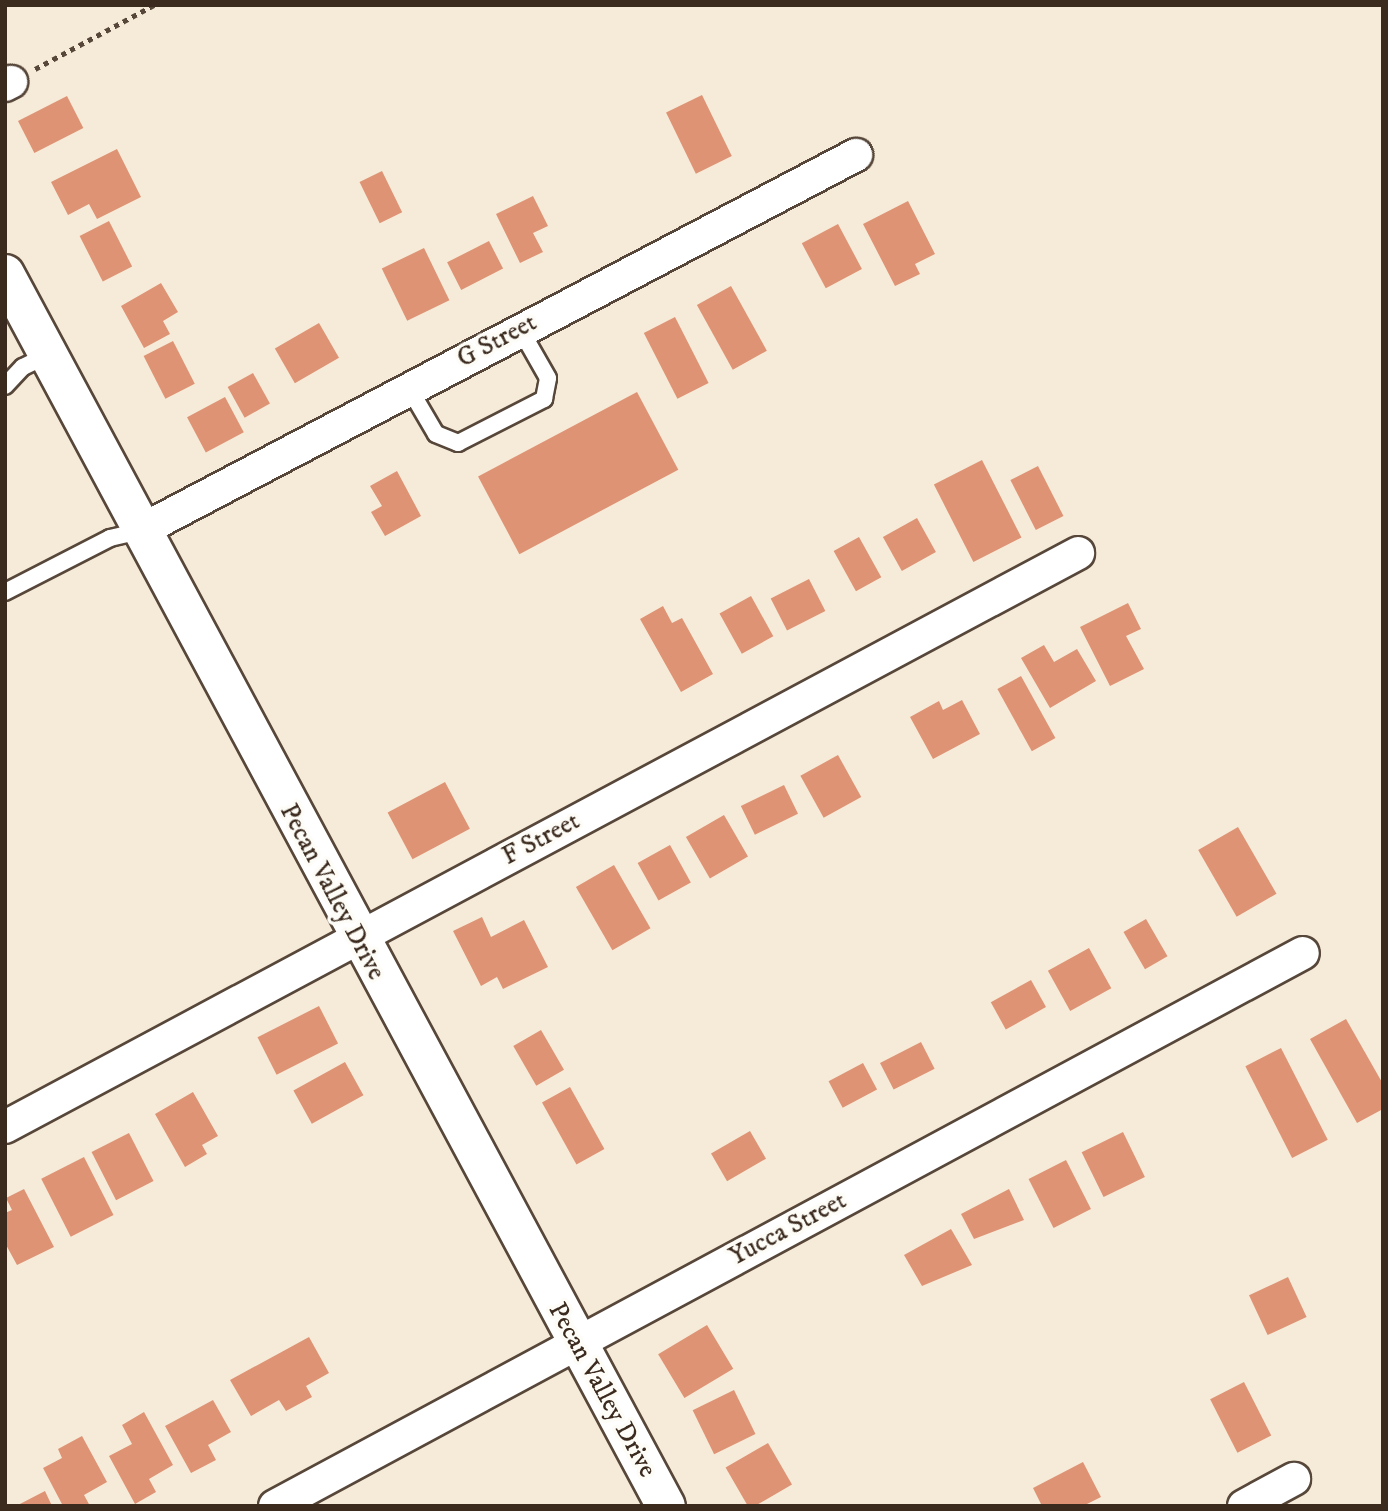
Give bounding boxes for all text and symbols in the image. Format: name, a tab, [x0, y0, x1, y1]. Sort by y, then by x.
street label: G Street	[452, 307, 542, 375]
street label: Pecan Valley Drive	[272, 799, 392, 985]
street label: F Street	[497, 806, 585, 872]
street label: Yucca Street	[724, 1185, 852, 1273]
street label: Pecan Valley Drive	[541, 1297, 663, 1483]

